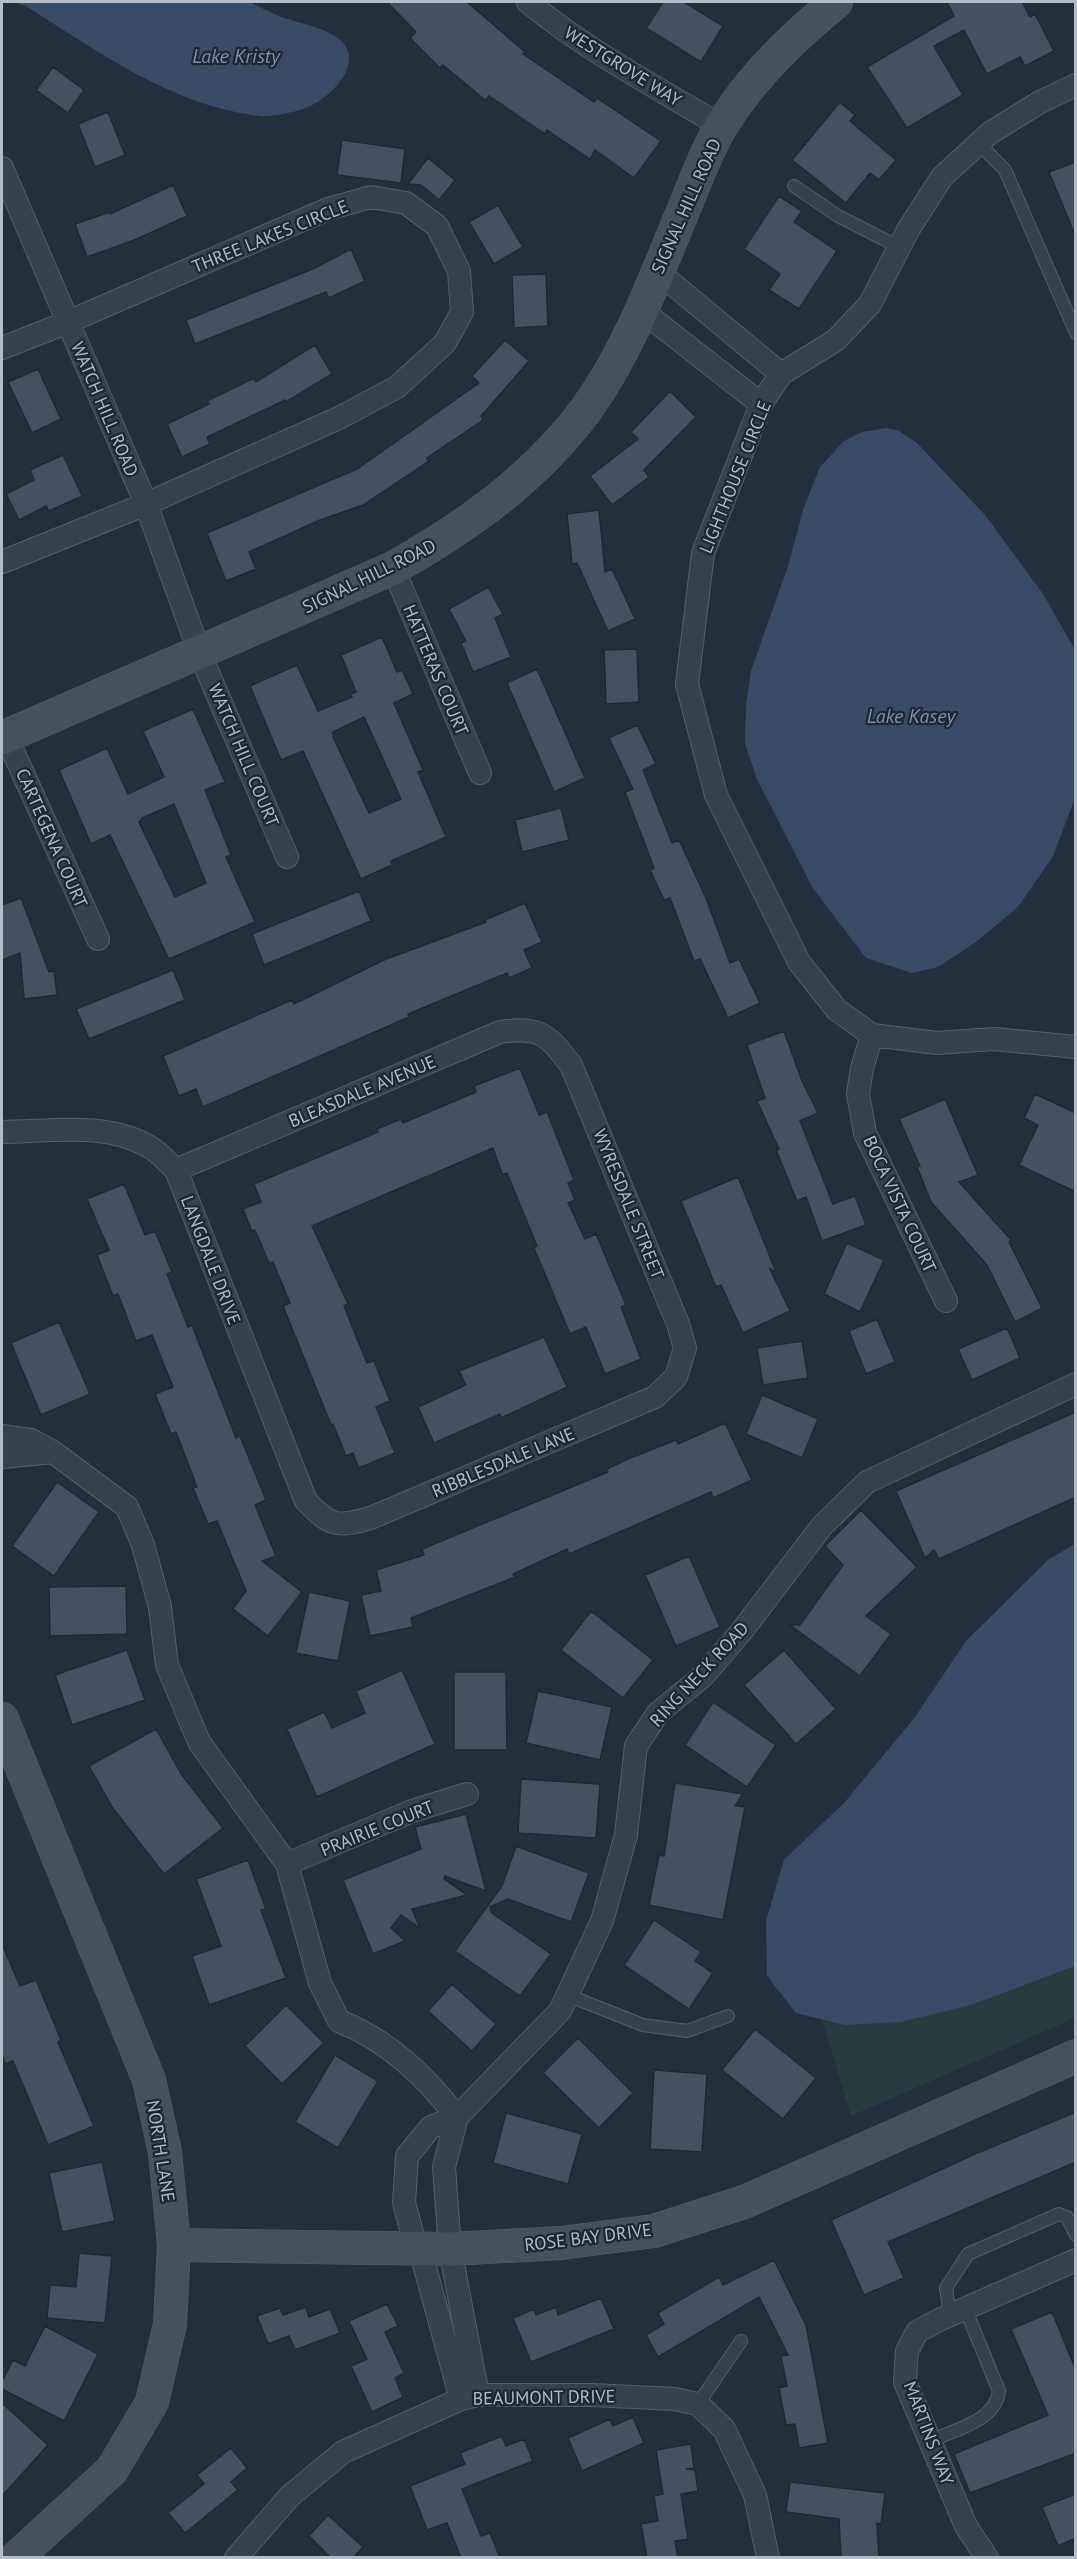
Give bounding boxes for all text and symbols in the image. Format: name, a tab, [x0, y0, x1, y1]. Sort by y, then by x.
street label: WESTGROVE WAY	[560, 21, 686, 111]
water label: Lake Kristy	[192, 43, 281, 69]
street label: SIGNAL HILL ROAD	[646, 135, 726, 277]
street label: THREE LAKES CIRCLE	[189, 194, 351, 278]
street label: WATCH HILL ROAD	[66, 338, 144, 480]
street label: LIGHTHOUSE CIRCLE	[694, 397, 776, 557]
street label: SIGNAL HILL ROAD	[298, 534, 440, 618]
street label: HATTERAS COURT	[398, 601, 474, 739]
street label: WATCH HILL COURT	[203, 680, 285, 830]
water label: Lake Kasey	[867, 703, 957, 729]
street label: CARTEGENA COURT	[11, 765, 93, 911]
street label: BLEASDALE AVENUE	[285, 1050, 439, 1132]
street label: WYRESDALE STREET	[588, 1126, 670, 1282]
street label: BOCA VISTA COURT	[858, 1132, 942, 1276]
street label: LANGDALE DRIVE	[176, 1192, 246, 1328]
street label: RIBBLESDALE LANE	[428, 1422, 578, 1502]
street label: RING NECK ROAD	[644, 1617, 754, 1731]
street label: PRAIRIE COURT	[317, 1795, 437, 1861]
street label: NORTH LANE	[142, 2099, 180, 2203]
street label: ROSE BAY DRIVE	[523, 2218, 653, 2256]
street label: MARTINS WAY	[899, 2378, 959, 2488]
street label: BEAUMONT DRIVE	[472, 2384, 616, 2410]

